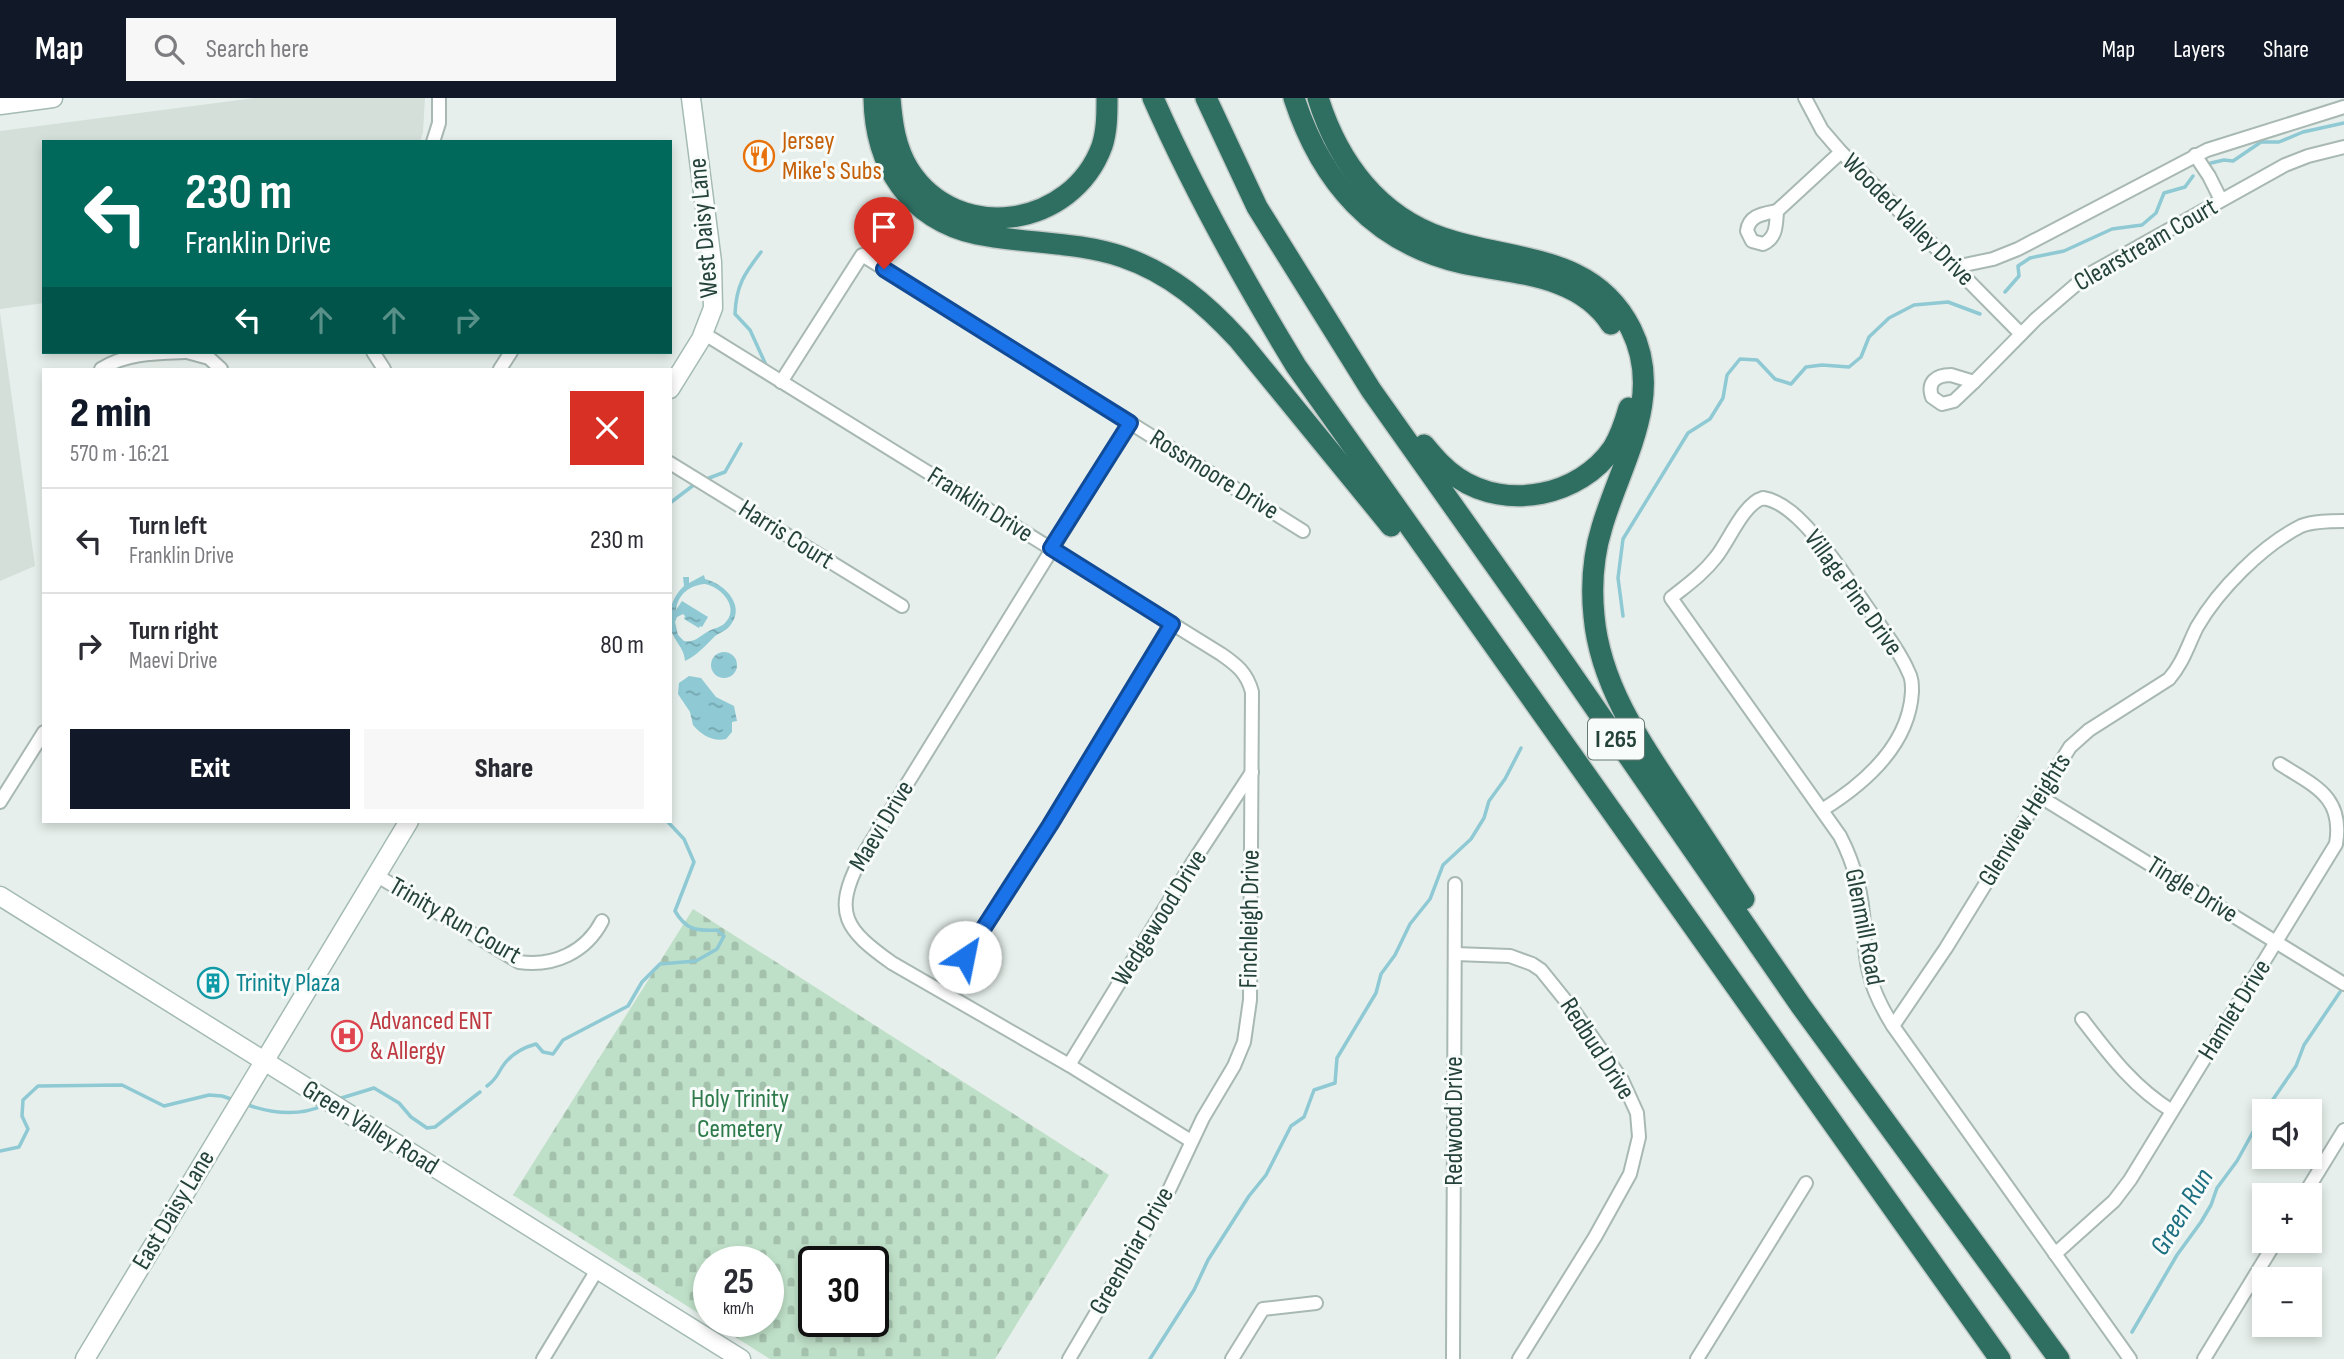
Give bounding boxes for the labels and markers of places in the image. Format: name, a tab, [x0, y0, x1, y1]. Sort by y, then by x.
place label: Jersey Mike's Subs	[781, 126, 882, 187]
restaurant icon: Jersey Mike's Subs	[742, 139, 776, 173]
pin	[854, 197, 914, 269]
building icon: Trinity Plaza	[196, 966, 230, 1000]
place label: Trinity Plaza	[236, 968, 340, 999]
place label: Advanced ENT & Allergy	[369, 1006, 493, 1067]
hospital icon: Advanced ENT & Allergy	[330, 1019, 364, 1053]

